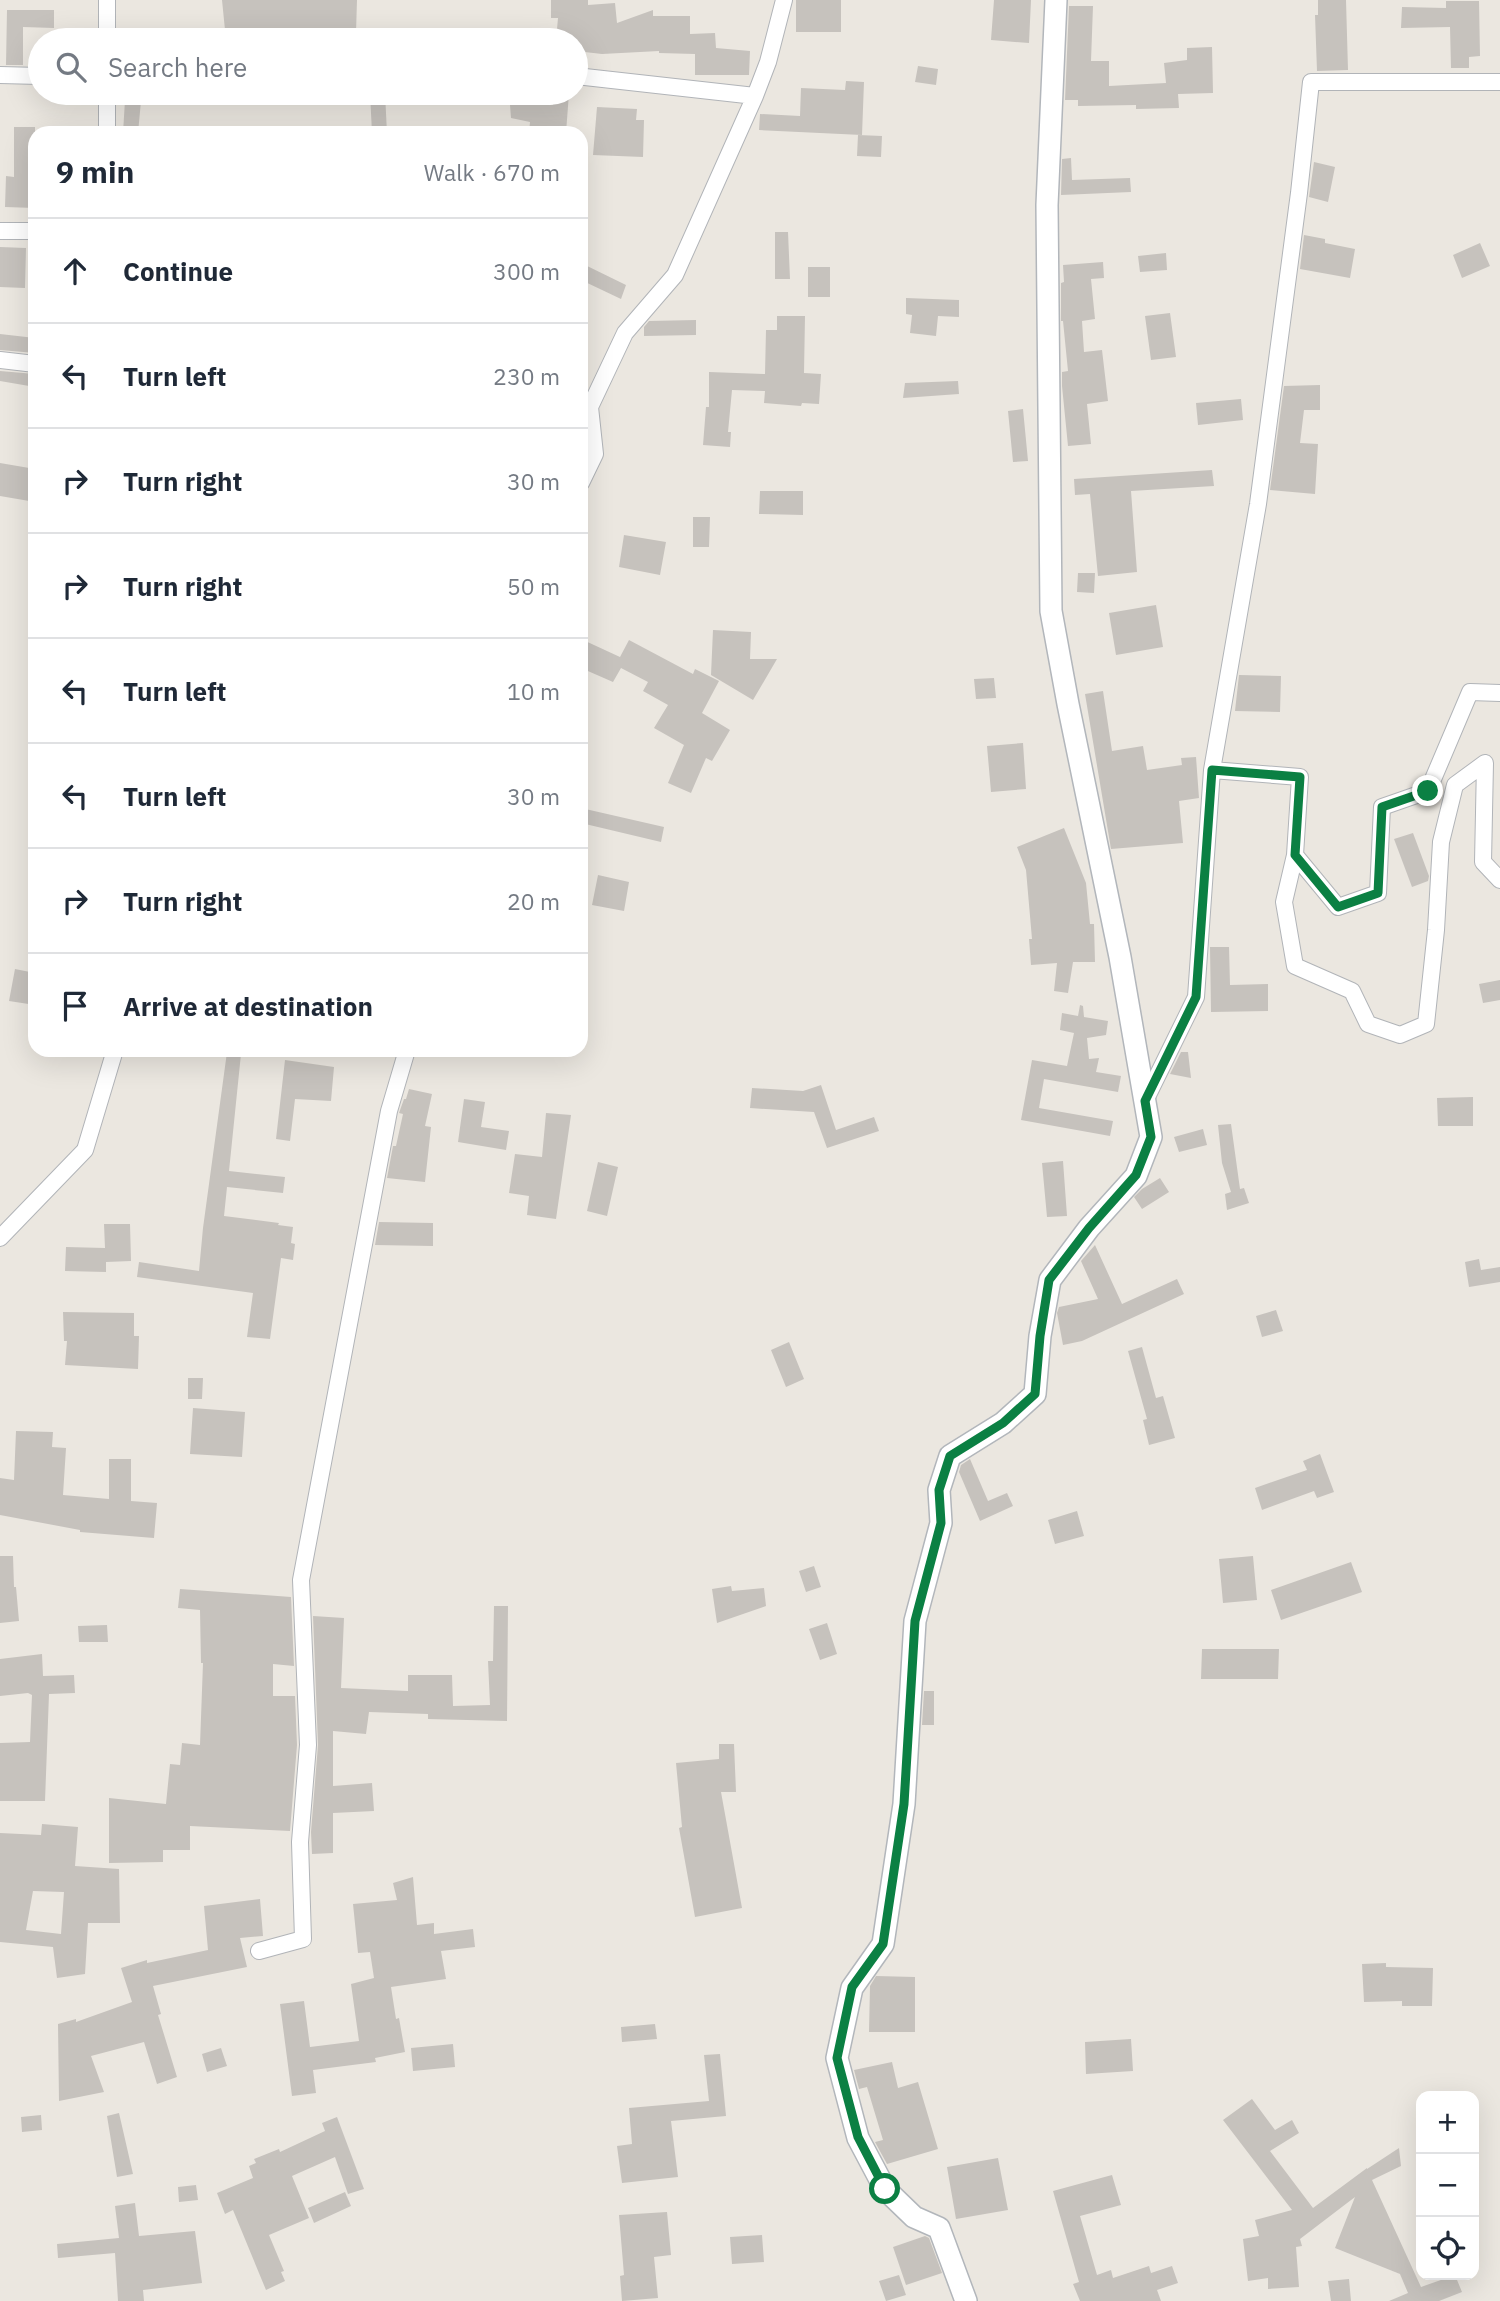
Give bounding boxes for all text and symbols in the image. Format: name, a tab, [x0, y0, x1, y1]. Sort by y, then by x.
search box	[28, 28, 588, 105]
icon: search	[52, 48, 90, 86]
text: Search here	[108, 50, 247, 84]
text: 9 min	[56, 152, 134, 191]
text: Walk · 670 m	[424, 157, 560, 187]
icon: ahead	[56, 252, 94, 290]
text: Continue	[123, 254, 233, 288]
text: 300 m	[493, 256, 560, 286]
icon: left	[56, 357, 94, 395]
text: Turn left	[123, 359, 226, 393]
text: 230 m	[493, 361, 560, 391]
icon: right	[56, 462, 94, 500]
text: Turn right	[123, 464, 242, 498]
text: 30 m	[507, 466, 560, 496]
icon: right	[56, 567, 94, 605]
text: Turn right	[123, 569, 242, 603]
text: 50 m	[507, 571, 560, 601]
icon: left	[56, 672, 94, 710]
text: Turn left	[123, 674, 226, 708]
text: 10 m	[507, 676, 560, 706]
route end	[1412, 775, 1443, 806]
icon: left	[56, 777, 94, 815]
text: Turn left	[123, 779, 226, 813]
text: 30 m	[507, 781, 560, 811]
icon: right	[56, 882, 94, 920]
text: Turn right	[123, 884, 242, 918]
text: 20 m	[507, 886, 560, 916]
icon: arrive	[56, 987, 94, 1025]
text: Arrive at destination	[123, 989, 373, 1023]
map controls	[1416, 2091, 1479, 2280]
button: +	[1416, 2091, 1479, 2154]
button: −	[1416, 2154, 1479, 2217]
route start	[869, 2173, 900, 2204]
button: locate	[1416, 2217, 1479, 2280]

